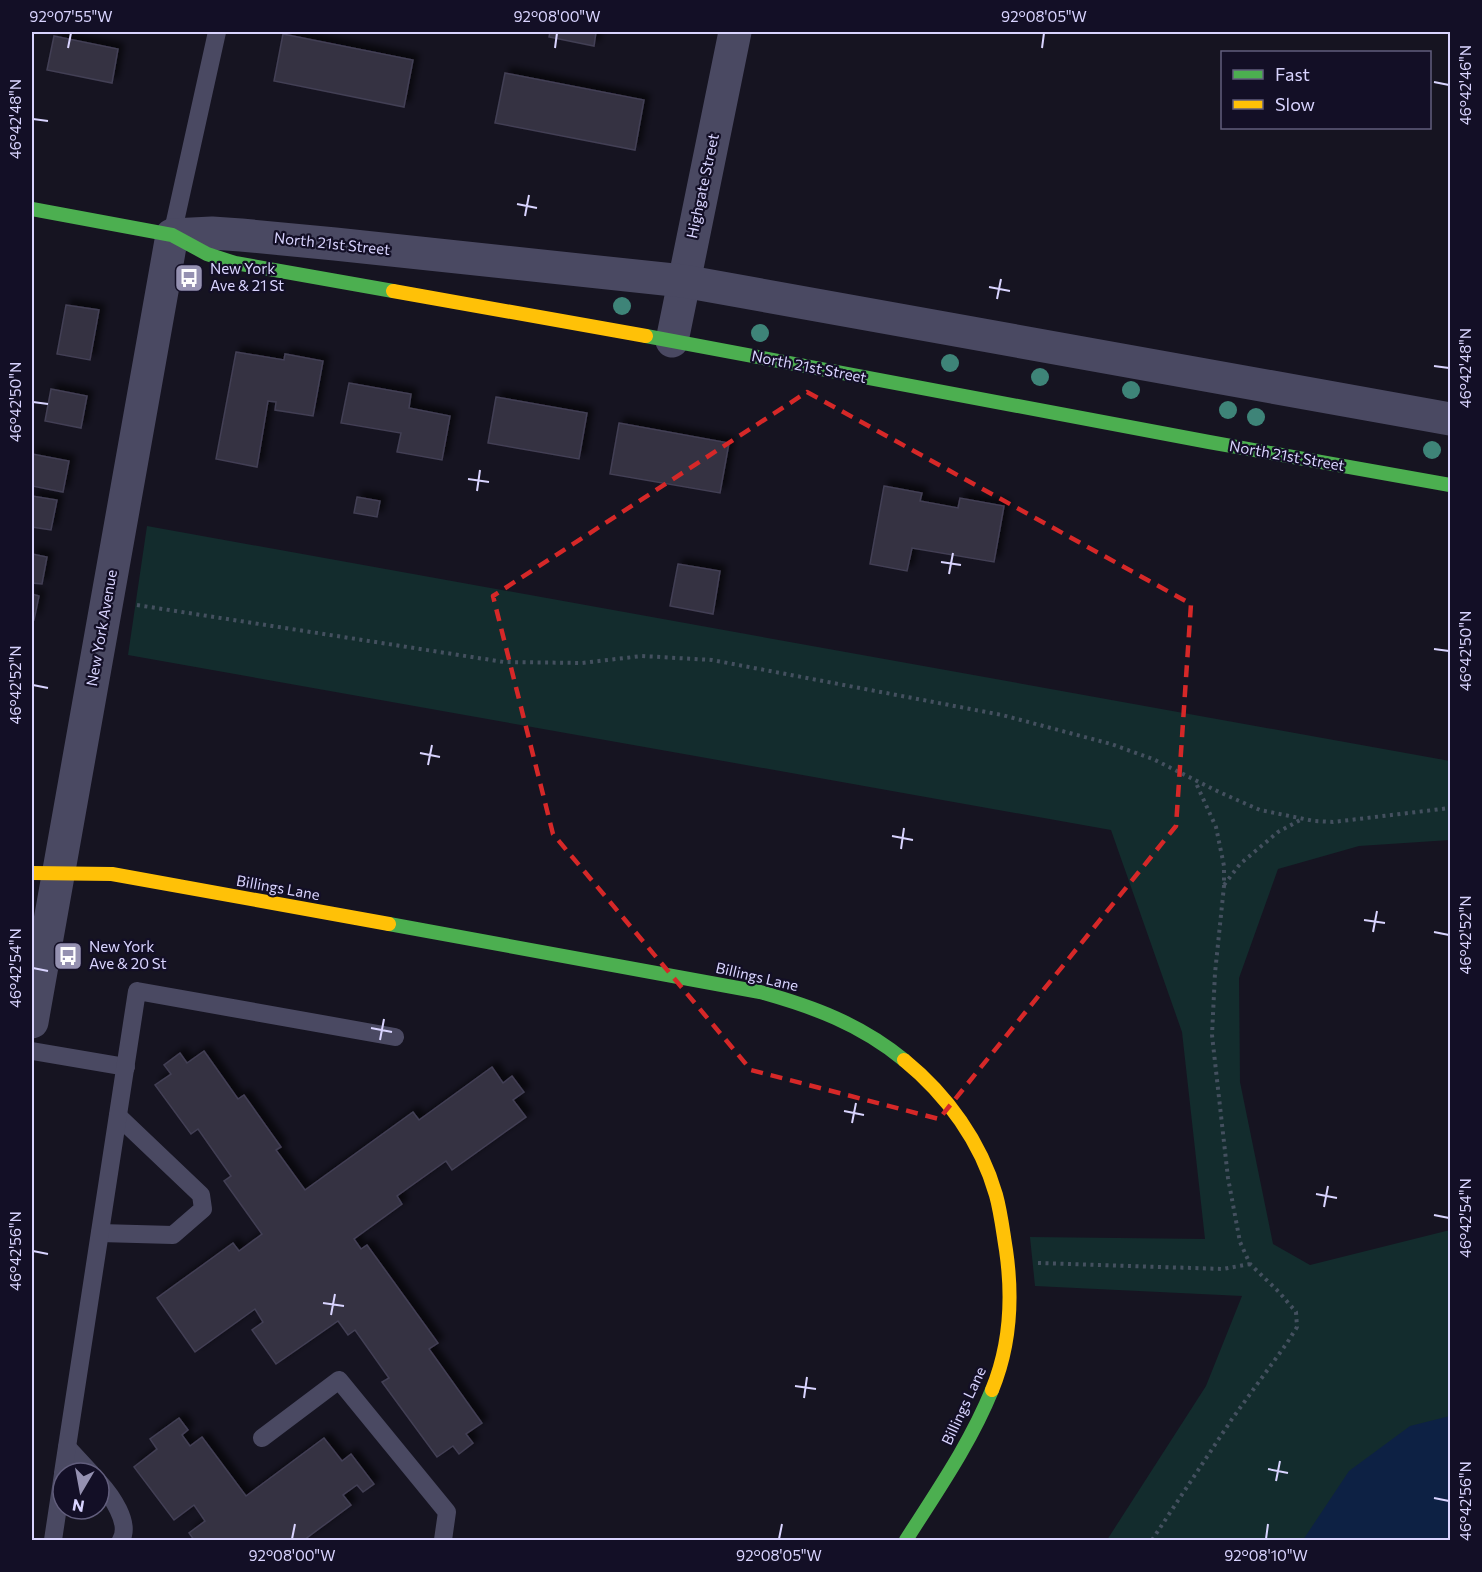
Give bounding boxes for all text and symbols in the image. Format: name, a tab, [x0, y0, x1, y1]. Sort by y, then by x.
text: 92°07'55"W	[29, 7, 113, 25]
text: 92°08'00"W	[514, 7, 600, 25]
text: 92°08'05"W	[1001, 7, 1087, 25]
text: 46°42'46"N	[1456, 45, 1474, 125]
legend	[1221, 51, 1431, 129]
text: Fast	[1275, 63, 1310, 85]
text: 46°42'48"N	[6, 79, 24, 159]
text: Slow	[1275, 93, 1315, 115]
street label: Highgate Street	[682, 132, 722, 240]
street label: North 21st Street	[273, 228, 391, 258]
place label: New York Ave & 21 St	[210, 259, 284, 294]
bus stop icon: New York Ave & 21 St	[173, 262, 205, 294]
text: 46°42'48"N	[1456, 328, 1474, 408]
street label: North 21st Street	[750, 346, 868, 386]
text: 46°42'50"N	[6, 362, 24, 442]
street label: North 21st Street	[1228, 436, 1346, 474]
street label: New York Avenue	[82, 568, 120, 688]
text: 46°42'50"N	[1456, 611, 1474, 691]
text: 46°42'52"N	[6, 645, 24, 725]
street label: Billings Lane	[235, 871, 321, 903]
text: 46°42'52"N	[1456, 895, 1474, 975]
text: 46°42'54"N	[6, 928, 24, 1008]
place label: New York Ave & 20 St	[89, 937, 167, 972]
bus stop icon: New York Ave & 20 St	[52, 940, 84, 972]
street label: Billings Lane	[714, 958, 800, 994]
text: 46°42'54"N	[1456, 1178, 1474, 1258]
text: 46°42'56"N	[6, 1211, 24, 1291]
street label: Billings Lane	[937, 1363, 989, 1448]
north arrow	[51, 1461, 111, 1521]
text: 46°42'56"N	[1456, 1461, 1474, 1541]
text: N	[71, 1496, 86, 1517]
text: 92°08'00"W	[249, 1546, 335, 1564]
text: 92°08'05"W	[736, 1546, 822, 1564]
text: 92°08'10"W	[1224, 1546, 1308, 1564]

